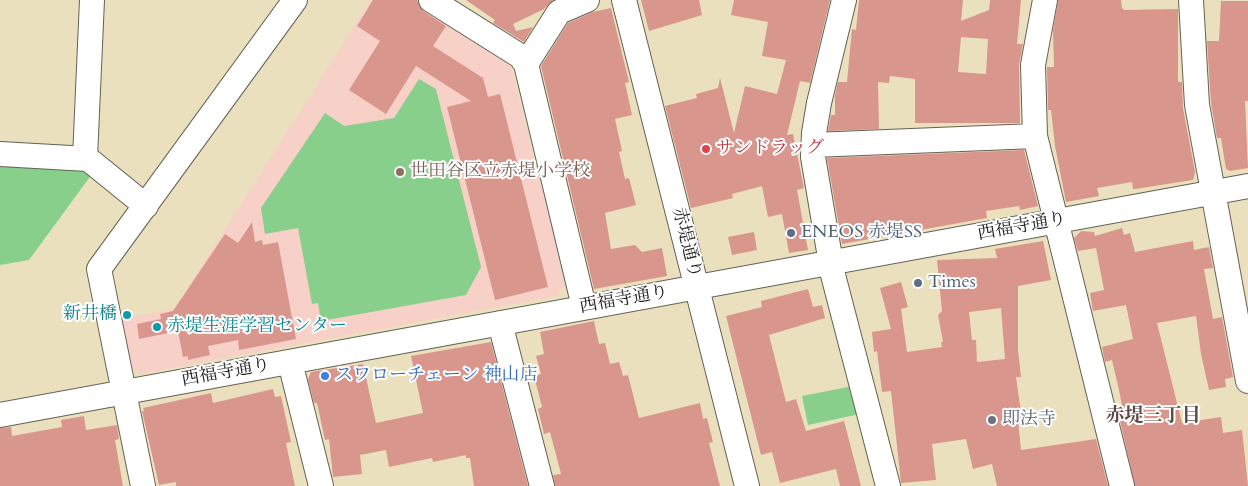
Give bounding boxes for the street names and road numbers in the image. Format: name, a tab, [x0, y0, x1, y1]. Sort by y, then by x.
street label: 赤堤通り	[667, 205, 705, 281]
street label: 西福寺通り	[976, 209, 1068, 245]
street label: 西福寺通り	[578, 282, 670, 318]
street label: 西福寺通り	[180, 355, 272, 391]

